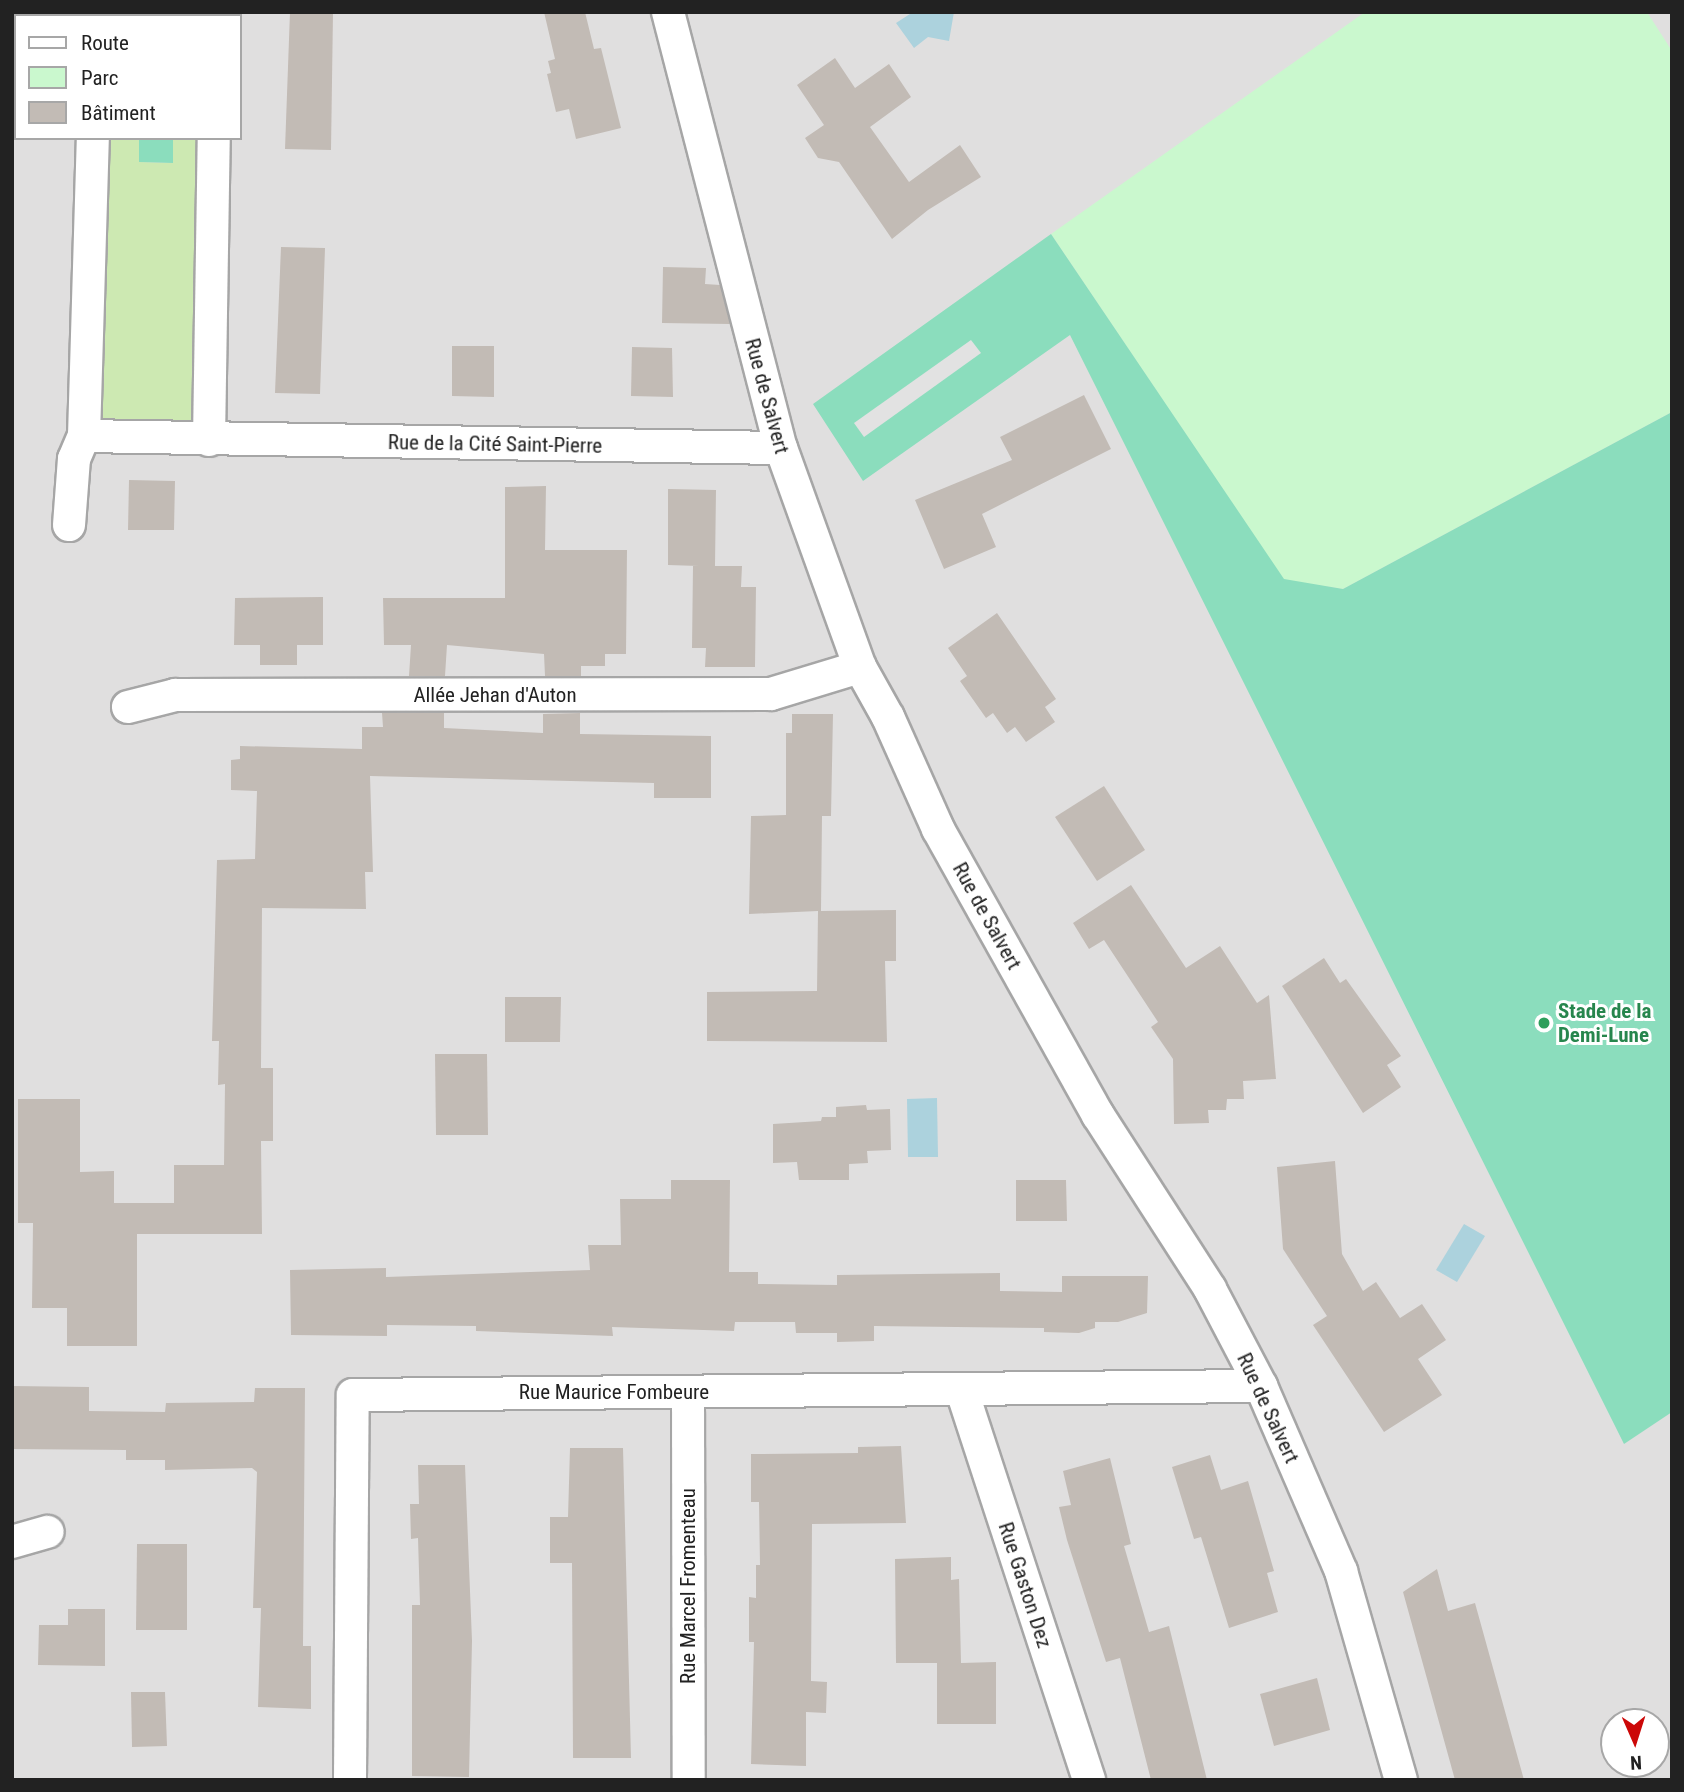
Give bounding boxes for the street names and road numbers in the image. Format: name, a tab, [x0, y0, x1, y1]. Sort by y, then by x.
street label: Rue de Salvert	[739, 335, 795, 457]
street label: Rue de la Cité Saint-Pierre	[388, 430, 602, 458]
street label: Allée Jehan d'Auton	[413, 682, 577, 708]
street label: Rue de Salvert	[947, 858, 1027, 974]
street label: Rue de Salvert	[1232, 1349, 1304, 1467]
street label: Rue Maurice Fombeure	[519, 1379, 709, 1405]
street label: Rue Marcel Fromenteau	[675, 1488, 701, 1684]
street label: Rue Gaston Dez	[993, 1519, 1057, 1651]

